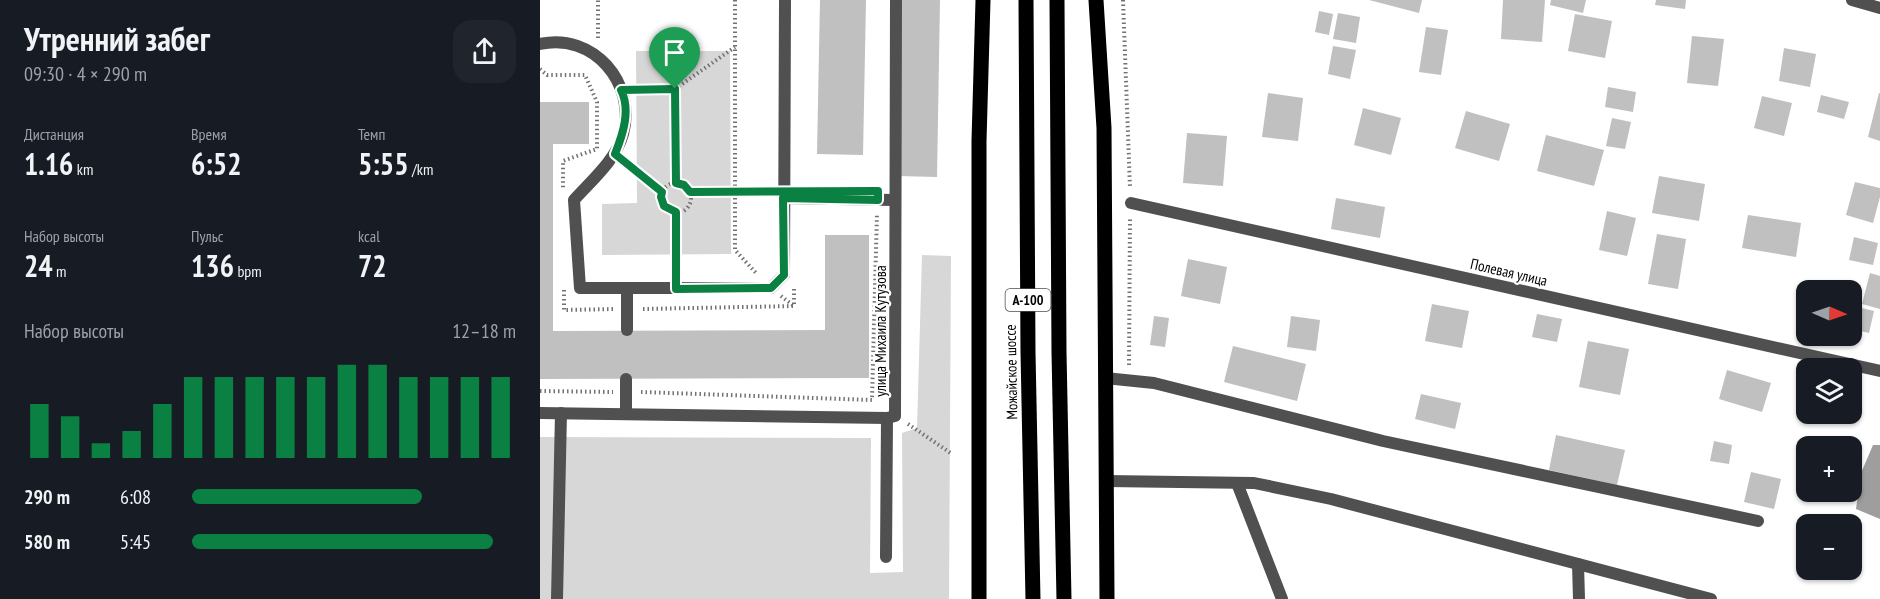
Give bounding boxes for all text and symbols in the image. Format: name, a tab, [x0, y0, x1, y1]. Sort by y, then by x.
text: Утренний забег	[24, 17, 210, 60]
button: share	[453, 20, 516, 83]
pin	[649, 27, 700, 89]
icon: arrive	[658, 36, 691, 69]
text: 09:30 · 4 × 290 m	[24, 61, 147, 87]
text: Дистанция	[24, 124, 84, 144]
text: Время	[191, 124, 227, 144]
text: Темп	[358, 124, 385, 144]
text: 1.16	[24, 144, 73, 183]
text: 6:52	[191, 144, 242, 183]
text: 5:55	[358, 144, 409, 183]
text: km	[73, 159, 93, 179]
text: /km	[409, 159, 433, 179]
text: Набор высоты	[24, 226, 104, 246]
text: Пульс	[191, 226, 223, 246]
text: kcal	[358, 226, 380, 246]
text: 24	[24, 246, 53, 285]
text: 136	[191, 246, 234, 285]
text: 72	[358, 246, 387, 285]
street label: Полевая улица	[1469, 254, 1549, 290]
text: m	[53, 261, 67, 281]
text: bpm	[234, 261, 262, 281]
street label: улица Михаила Кутузова	[871, 265, 890, 397]
north arrow	[1796, 280, 1862, 346]
map controls	[1796, 280, 1862, 580]
road number: А-100	[1006, 289, 1050, 311]
text: Набор высоты	[24, 318, 124, 344]
text: 12–18 m	[452, 318, 516, 344]
street label: Можайское шоссе	[1001, 324, 1021, 420]
button: layers	[1796, 358, 1862, 424]
button: +	[1796, 436, 1862, 502]
text: 290 m	[24, 484, 70, 510]
text: 6:08	[120, 484, 151, 510]
button: −	[1796, 514, 1862, 580]
text: 580 m	[24, 529, 70, 555]
text: 5:45	[120, 529, 151, 555]

